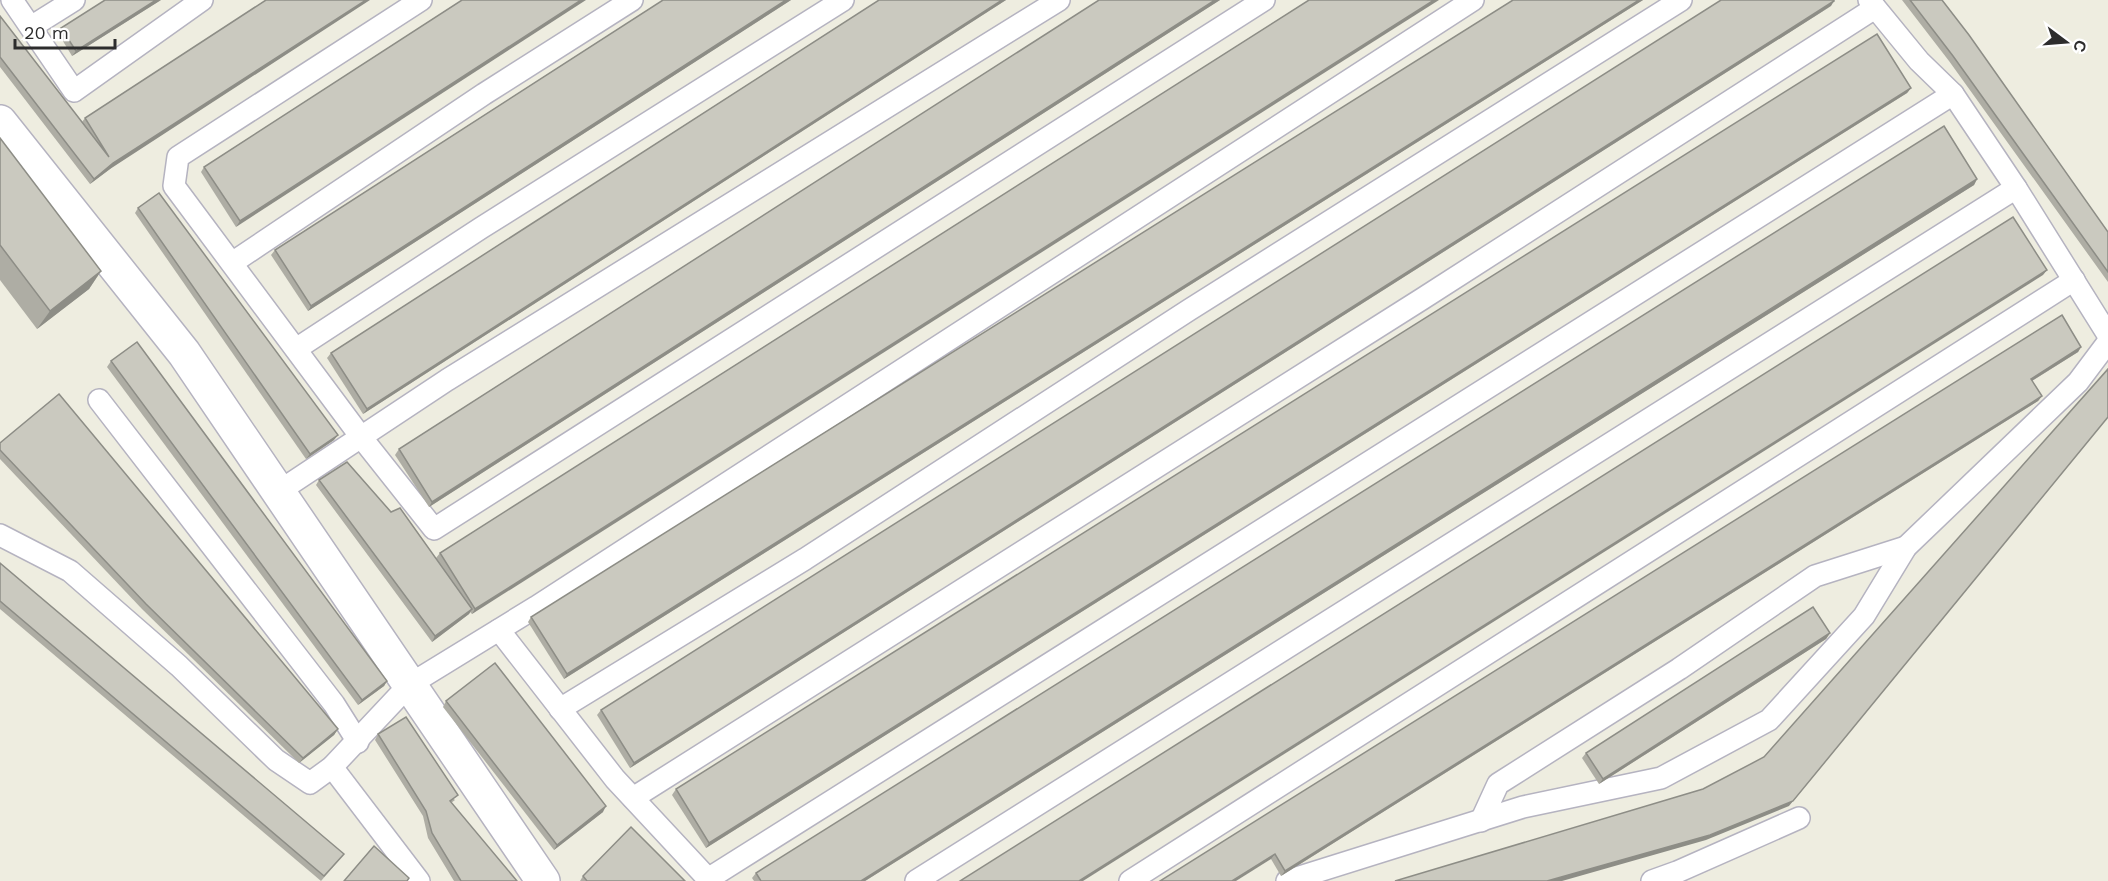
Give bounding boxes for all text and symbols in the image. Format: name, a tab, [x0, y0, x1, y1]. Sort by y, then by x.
scale bar	[15, 12, 116, 50]
north arrow	[2036, 12, 2096, 72]
text: 20 m	[24, 22, 69, 43]
text: С	[2069, 38, 2091, 55]

